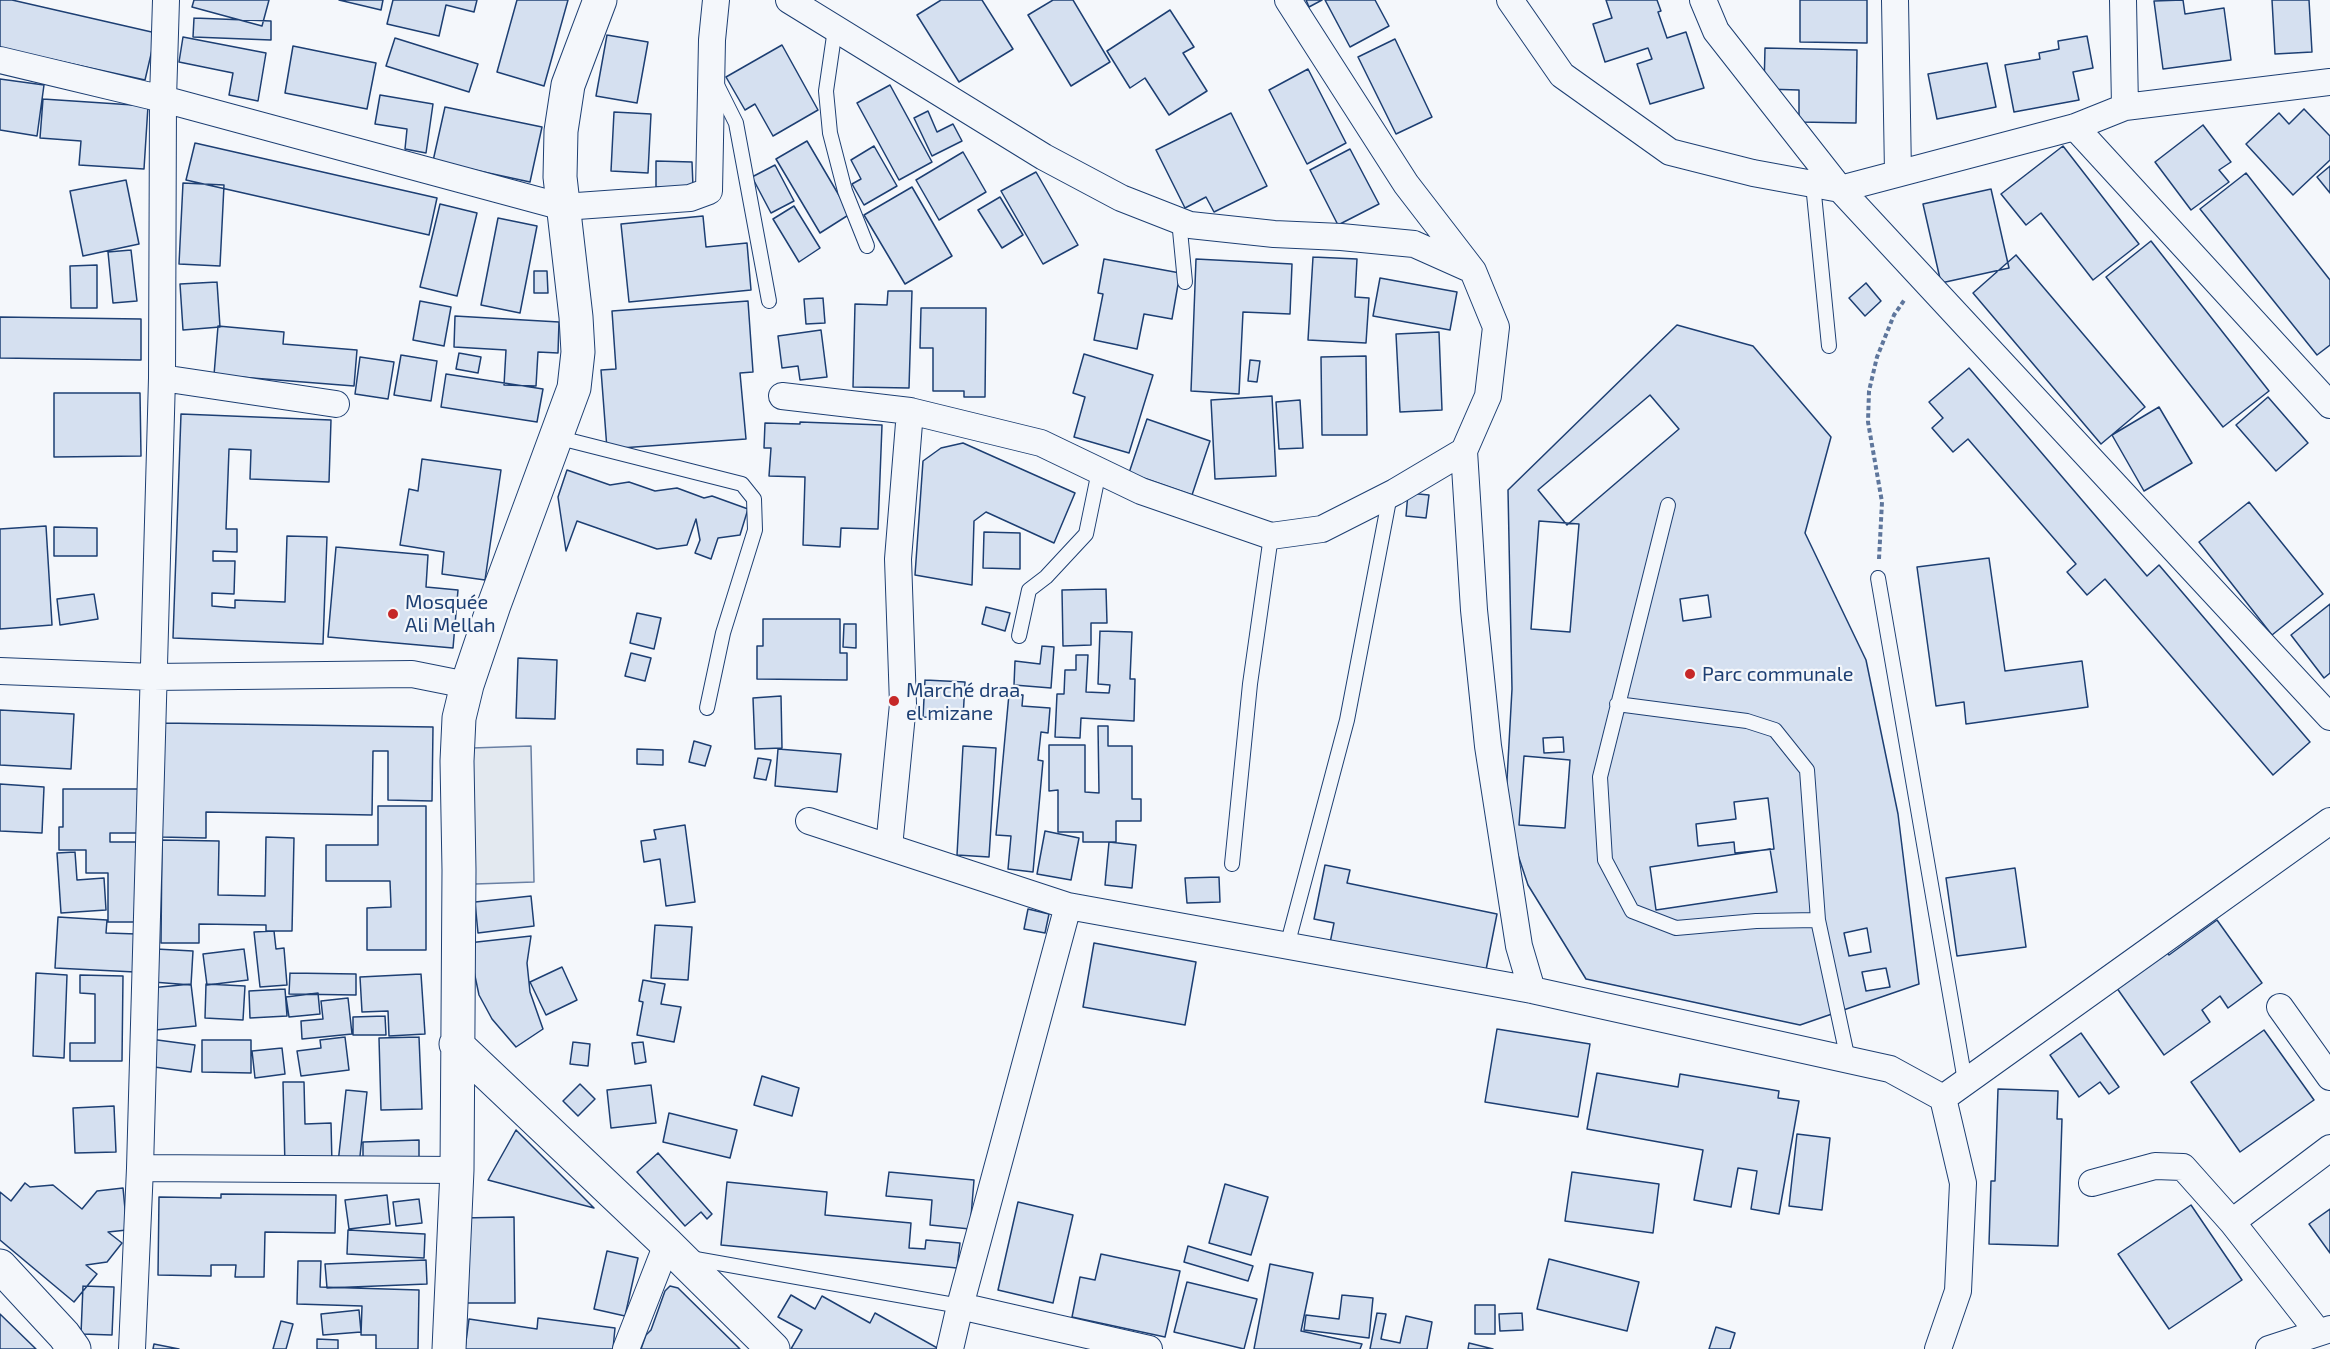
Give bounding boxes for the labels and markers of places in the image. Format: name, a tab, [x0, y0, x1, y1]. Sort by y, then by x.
place label: Mosquée Ali Mellah	[405, 590, 496, 637]
marker: Mosquée Ali Mellah	[386, 607, 400, 621]
place label: Parc communale	[1702, 662, 1853, 686]
marker: Parc communale	[1683, 667, 1697, 681]
place label: Marché draa el mizane	[906, 678, 1020, 725]
marker: Marché draa el mizane	[887, 694, 901, 708]

